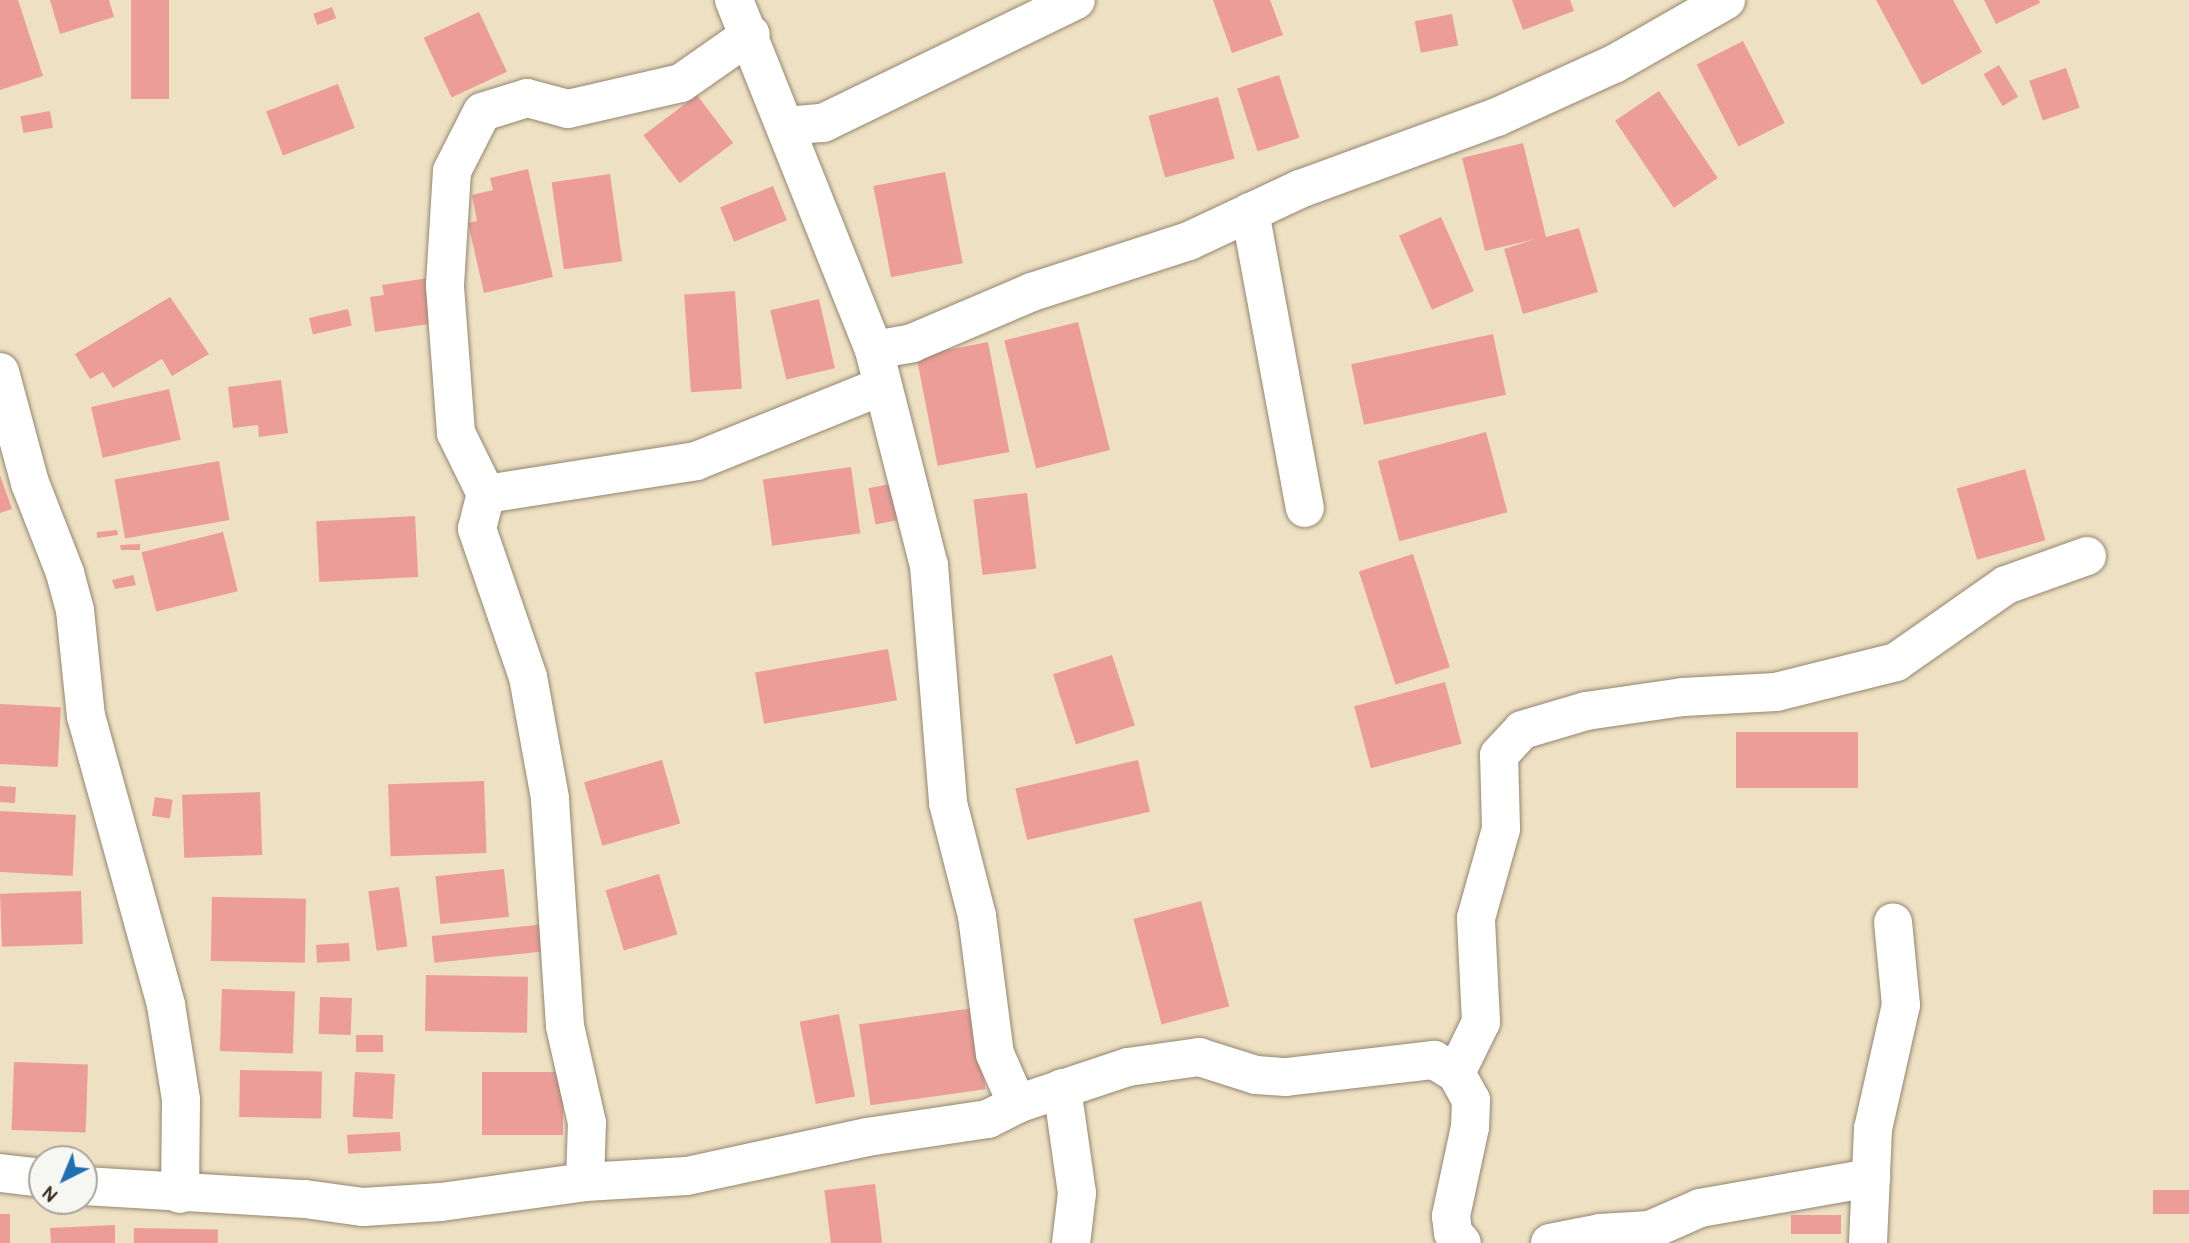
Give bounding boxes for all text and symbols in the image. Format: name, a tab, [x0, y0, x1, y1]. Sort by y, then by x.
north arrow	[28, 1145, 98, 1215]
text: N	[37, 1181, 63, 1207]

